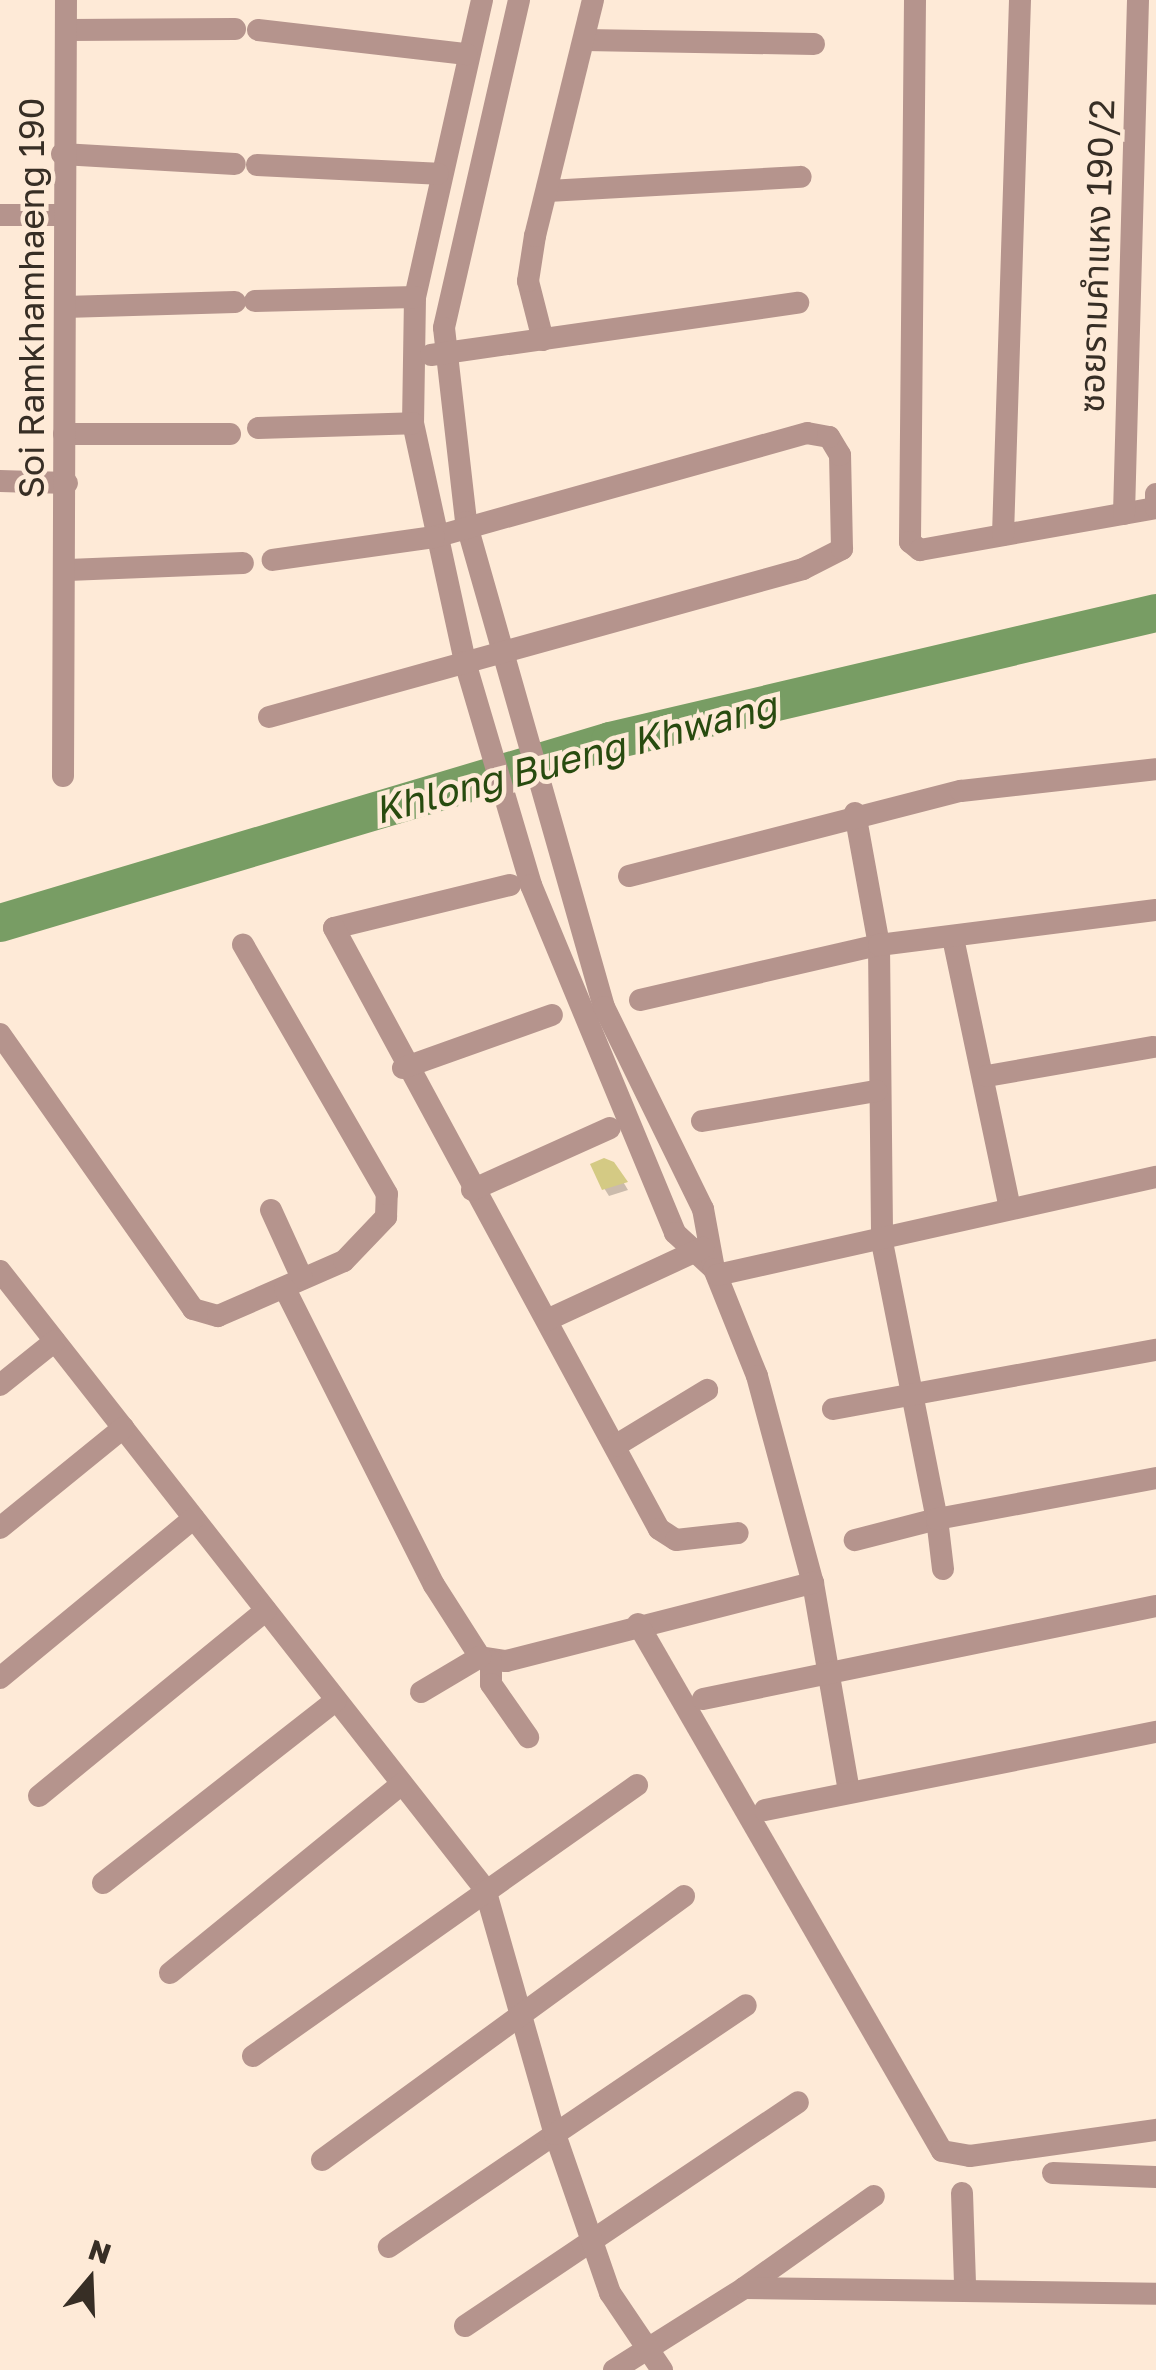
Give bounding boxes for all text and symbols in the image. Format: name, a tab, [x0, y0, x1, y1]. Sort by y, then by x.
street label: Soi Ramkhamhaeng 190	[10, 97, 52, 499]
street label: ซอยรามคำแหง 190/2	[1070, 98, 1122, 414]
water label: Khlong Bueng Khwang	[369, 681, 781, 833]
north arrow	[40, 2230, 140, 2330]
text: N	[84, 2232, 115, 2270]

